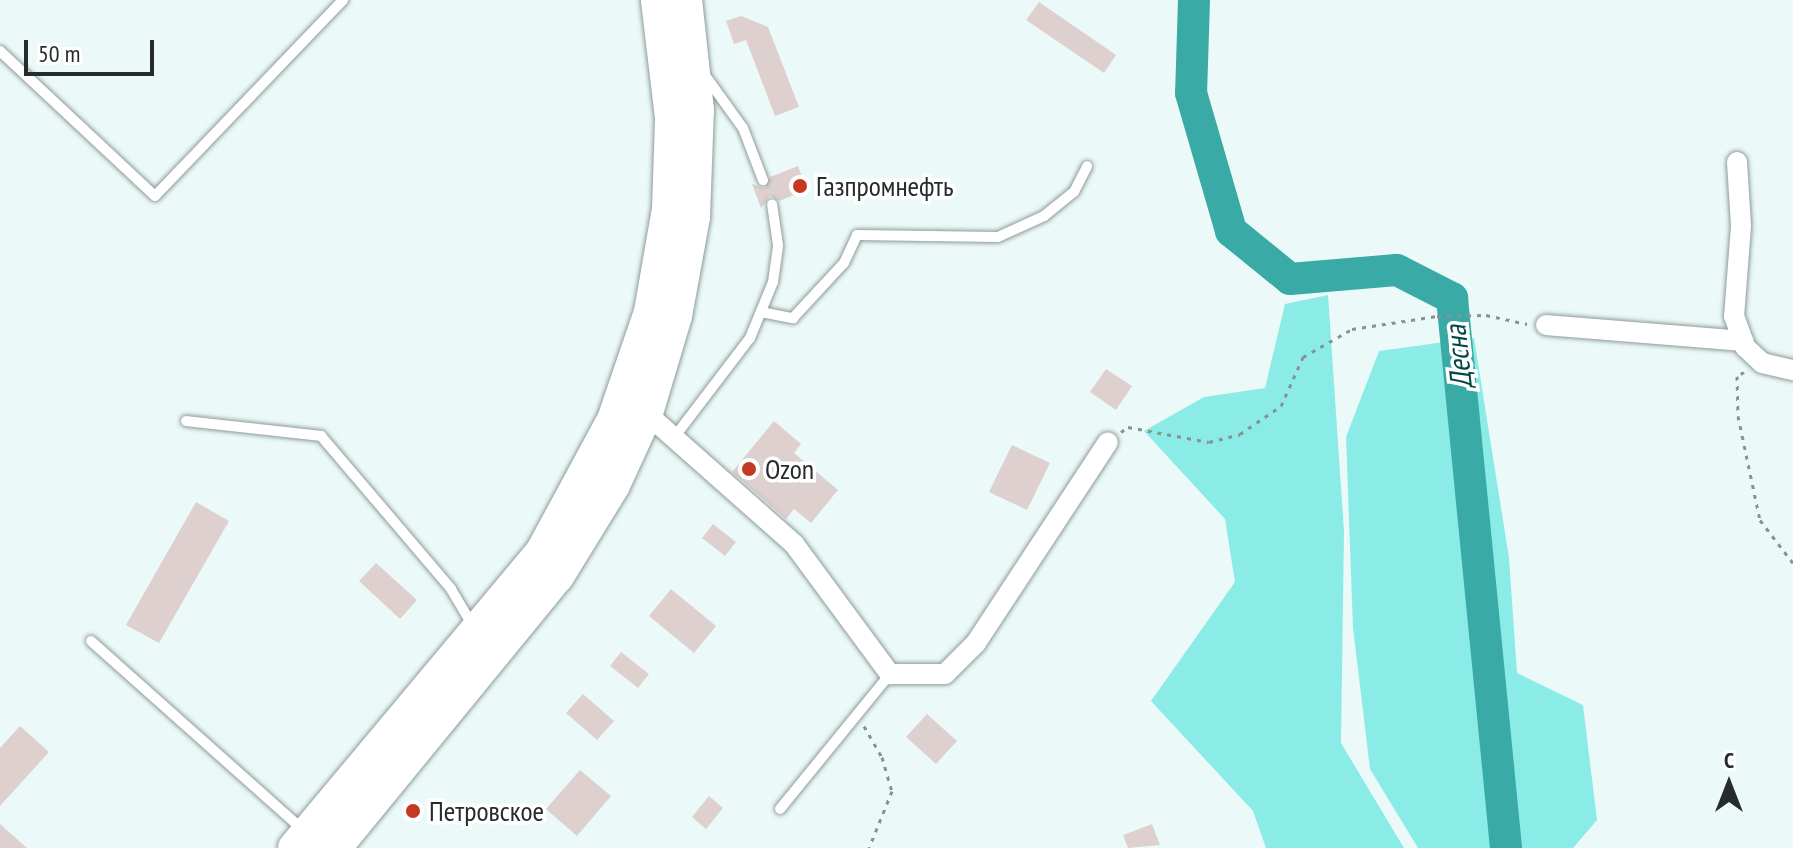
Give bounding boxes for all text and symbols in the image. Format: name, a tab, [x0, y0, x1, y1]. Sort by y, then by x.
scale bar	[28, 24, 158, 74]
text: 50 m	[38, 38, 80, 69]
place label: Газпромнефть	[816, 169, 954, 203]
marker: Газпромнефть	[791, 177, 809, 195]
water label: Десна	[1437, 323, 1479, 391]
place label: Ozon	[765, 452, 814, 486]
marker: Ozon	[740, 460, 758, 478]
north arrow	[1689, 744, 1769, 824]
text: С	[1724, 746, 1734, 774]
place label: Петровское	[429, 794, 544, 828]
marker: Петровское	[404, 802, 422, 820]

